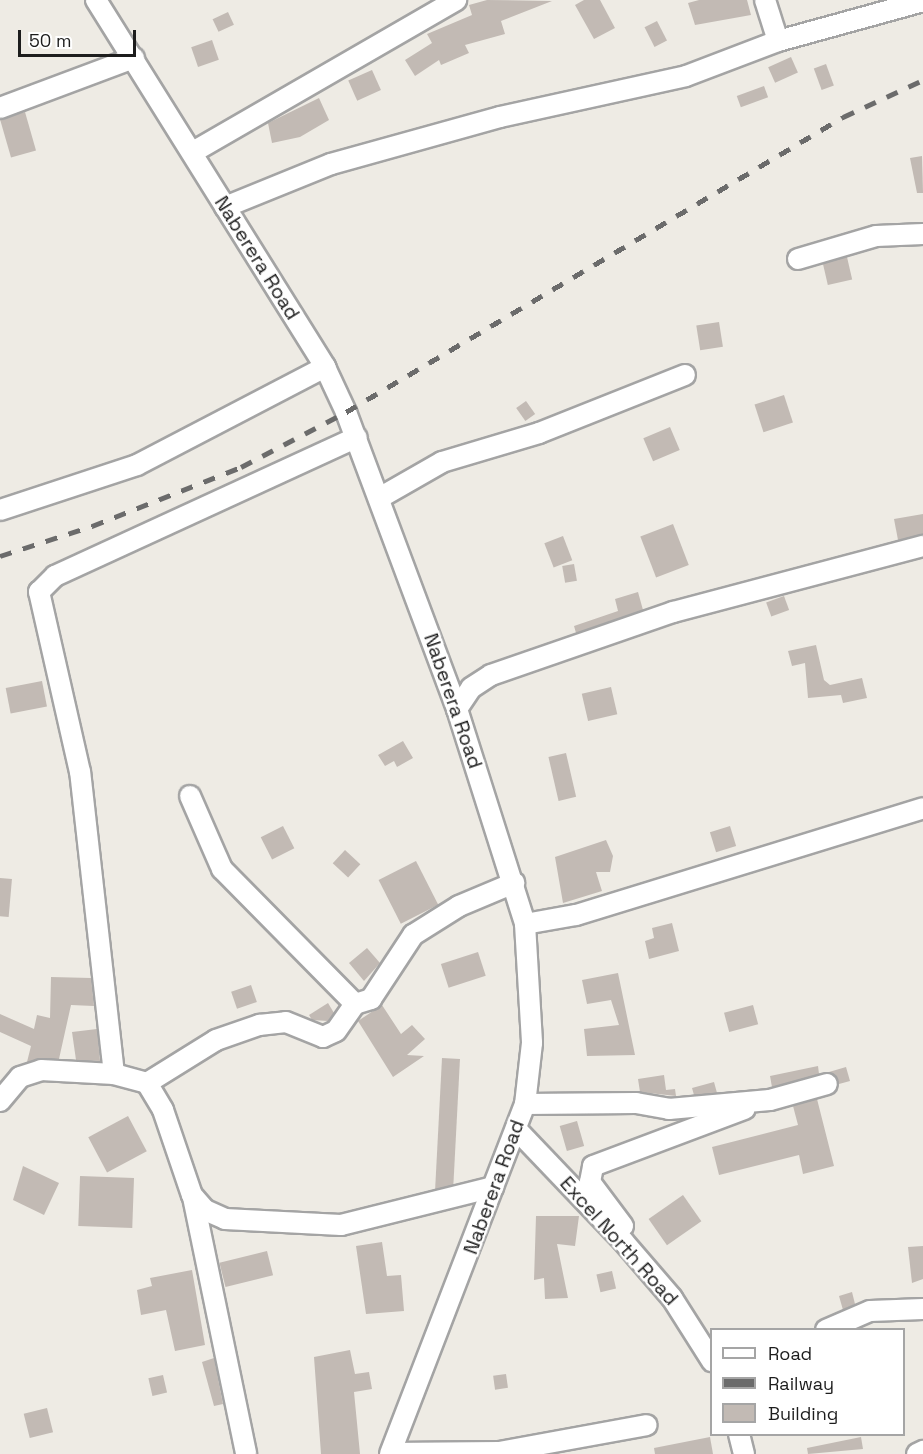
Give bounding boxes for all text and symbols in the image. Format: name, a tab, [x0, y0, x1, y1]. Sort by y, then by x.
scale bar	[21, 18, 140, 56]
text: 50 m	[29, 29, 71, 52]
street label: Naberera Road	[209, 192, 305, 324]
street label: Naberera Road	[419, 630, 487, 772]
street label: Naberera Road	[459, 1116, 529, 1258]
street label: Excel North Road	[555, 1172, 683, 1310]
legend	[710, 1328, 905, 1436]
text: Road	[768, 1342, 812, 1365]
text: Railway	[768, 1372, 834, 1395]
text: Building	[768, 1402, 838, 1425]

